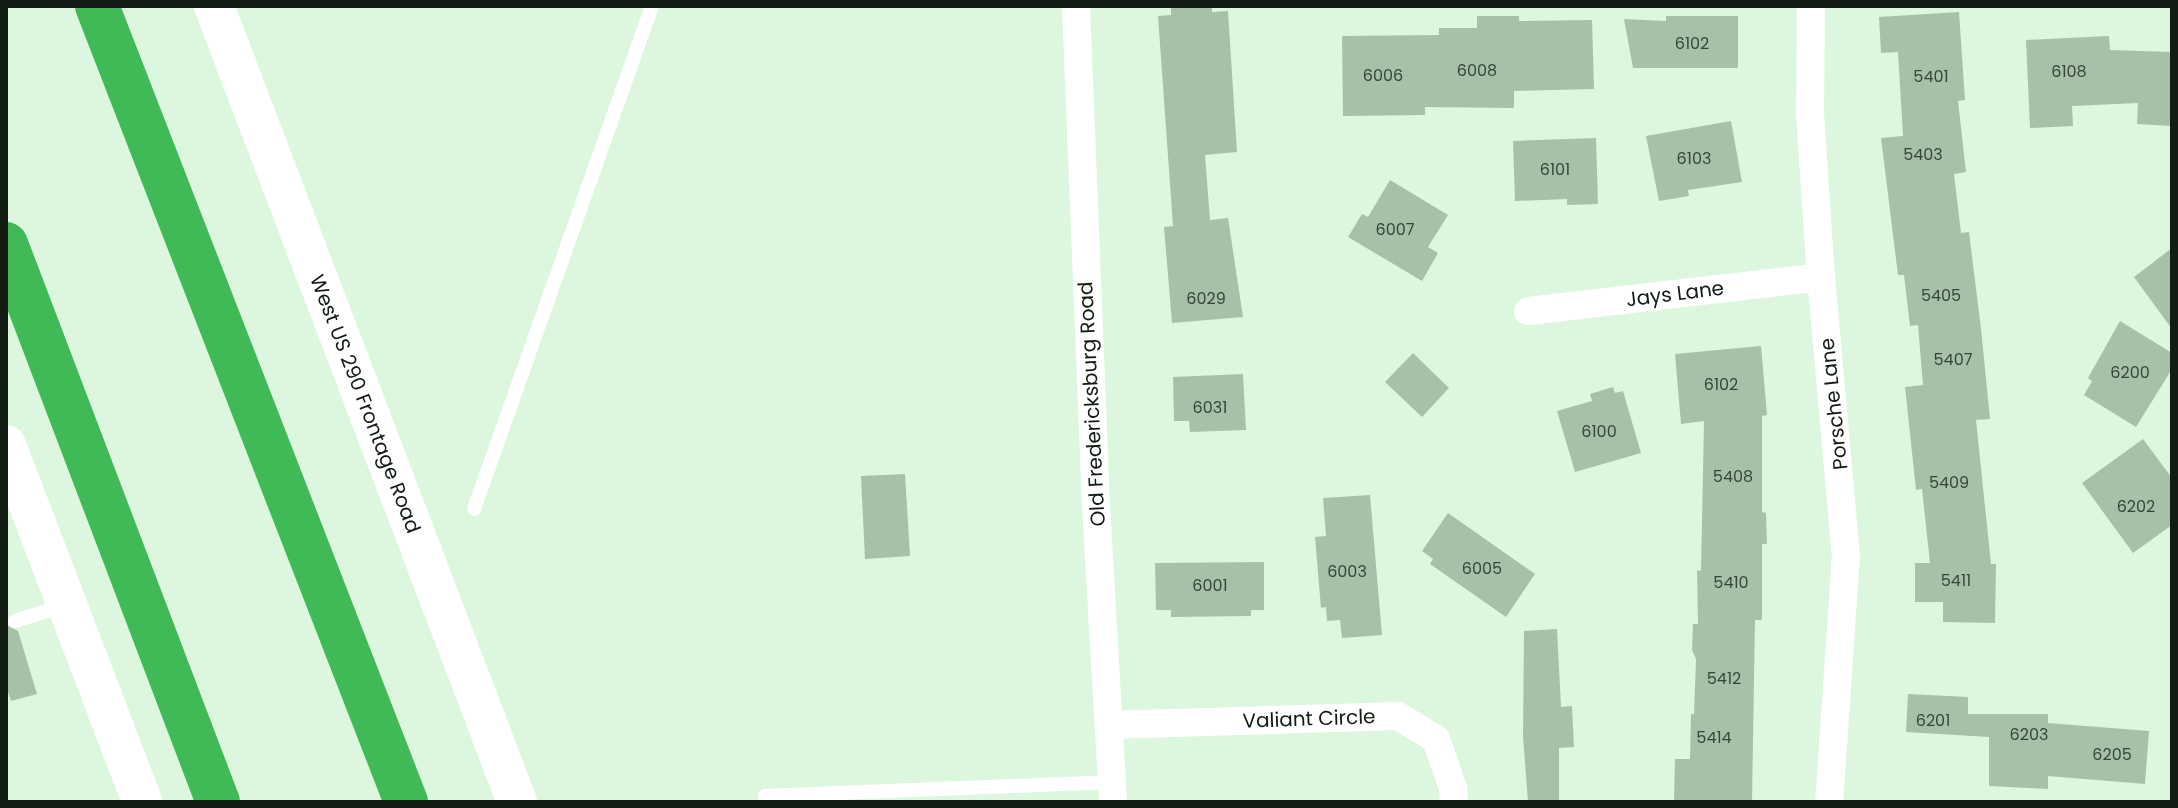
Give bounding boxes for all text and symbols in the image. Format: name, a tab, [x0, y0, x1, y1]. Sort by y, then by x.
house number: 6102	[1675, 34, 1709, 54]
house number: 6008	[1457, 61, 1497, 81]
house number: 6108	[2051, 62, 2087, 82]
house number: 6006	[1363, 66, 1403, 86]
house number: 5401	[1913, 67, 1949, 87]
house number: 5403	[1903, 145, 1943, 165]
house number: 6103	[1677, 149, 1711, 169]
house number: 6101	[1540, 160, 1570, 180]
house number: 6007	[1376, 220, 1414, 240]
street label: West US 290 Frontage Road	[305, 271, 425, 537]
street label: Jays Lane	[1625, 276, 1725, 312]
street label: Old Fredericksburg Road	[1074, 281, 1110, 527]
house number: 5405	[1921, 286, 1961, 306]
house number: 6029	[1186, 289, 1226, 309]
street label: Porsche Lane	[1815, 337, 1853, 471]
house number: 5407	[1934, 350, 1972, 370]
house number: 6200	[2110, 363, 2150, 383]
house number: 6102	[1704, 375, 1738, 395]
house number: 6031	[1193, 398, 1227, 418]
house number: 6100	[1581, 422, 1617, 442]
house number: 5408	[1713, 467, 1753, 487]
house number: 5409	[1929, 473, 1969, 493]
house number: 6202	[2117, 497, 2155, 517]
house number: 6005	[1462, 559, 1502, 579]
house number: 6003	[1327, 562, 1367, 582]
house number: 5411	[1941, 571, 1971, 591]
house number: 5410	[1713, 573, 1749, 593]
house number: 6001	[1192, 576, 1228, 596]
house number: 5412	[1707, 669, 1741, 689]
street label: Valiant Circle	[1242, 705, 1376, 733]
house number: 6201	[1916, 711, 1950, 731]
house number: 6203	[2010, 725, 2048, 745]
house number: 5414	[1696, 728, 1732, 748]
house number: 6205	[2092, 745, 2132, 765]

